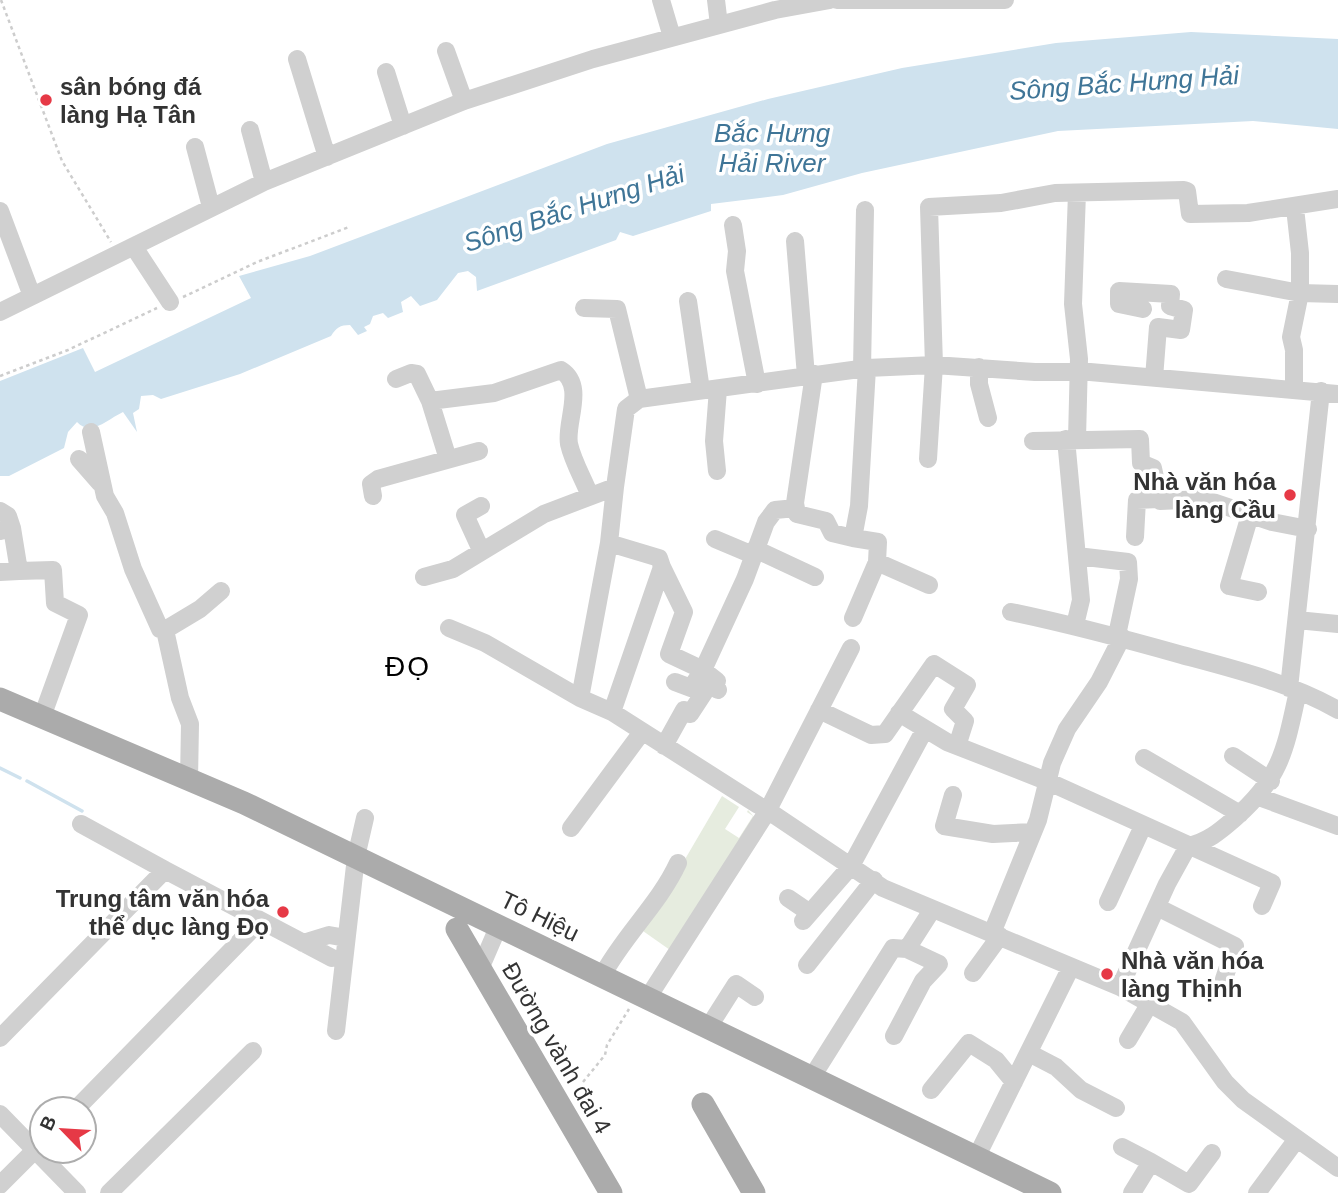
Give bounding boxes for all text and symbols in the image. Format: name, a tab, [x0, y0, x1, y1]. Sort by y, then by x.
water label: Sông Bắc Hưng Hải	[1008, 60, 1241, 106]
place label: sân bóng đá làng Hạ Tân	[60, 73, 202, 128]
marker: sân bóng đá làng Hạ Tân	[38, 92, 54, 108]
water label: Bắc Hưng Hải River	[714, 118, 831, 178]
water label: Sông Bắc Hưng Hải	[460, 158, 689, 258]
place label: Nhà văn hóa làng Cầu	[1133, 468, 1277, 523]
marker: Nhà văn hóa làng Cầu	[1282, 487, 1298, 503]
district label: ĐỌ	[385, 651, 431, 682]
place label: Trung tâm văn hóa thể dục làng Đọ	[56, 885, 270, 940]
street label: Tô Hiệu	[496, 885, 584, 947]
marker: Trung tâm văn hóa thể dục làng Đọ	[275, 904, 291, 920]
place label: Nhà văn hóa làng Thịnh	[1121, 947, 1264, 1002]
street label: Đường vành đai 4	[497, 958, 617, 1138]
marker: Nhà văn hóa làng Thịnh	[1099, 966, 1115, 982]
north arrow	[28, 1095, 98, 1165]
text: B	[36, 1112, 60, 1134]

